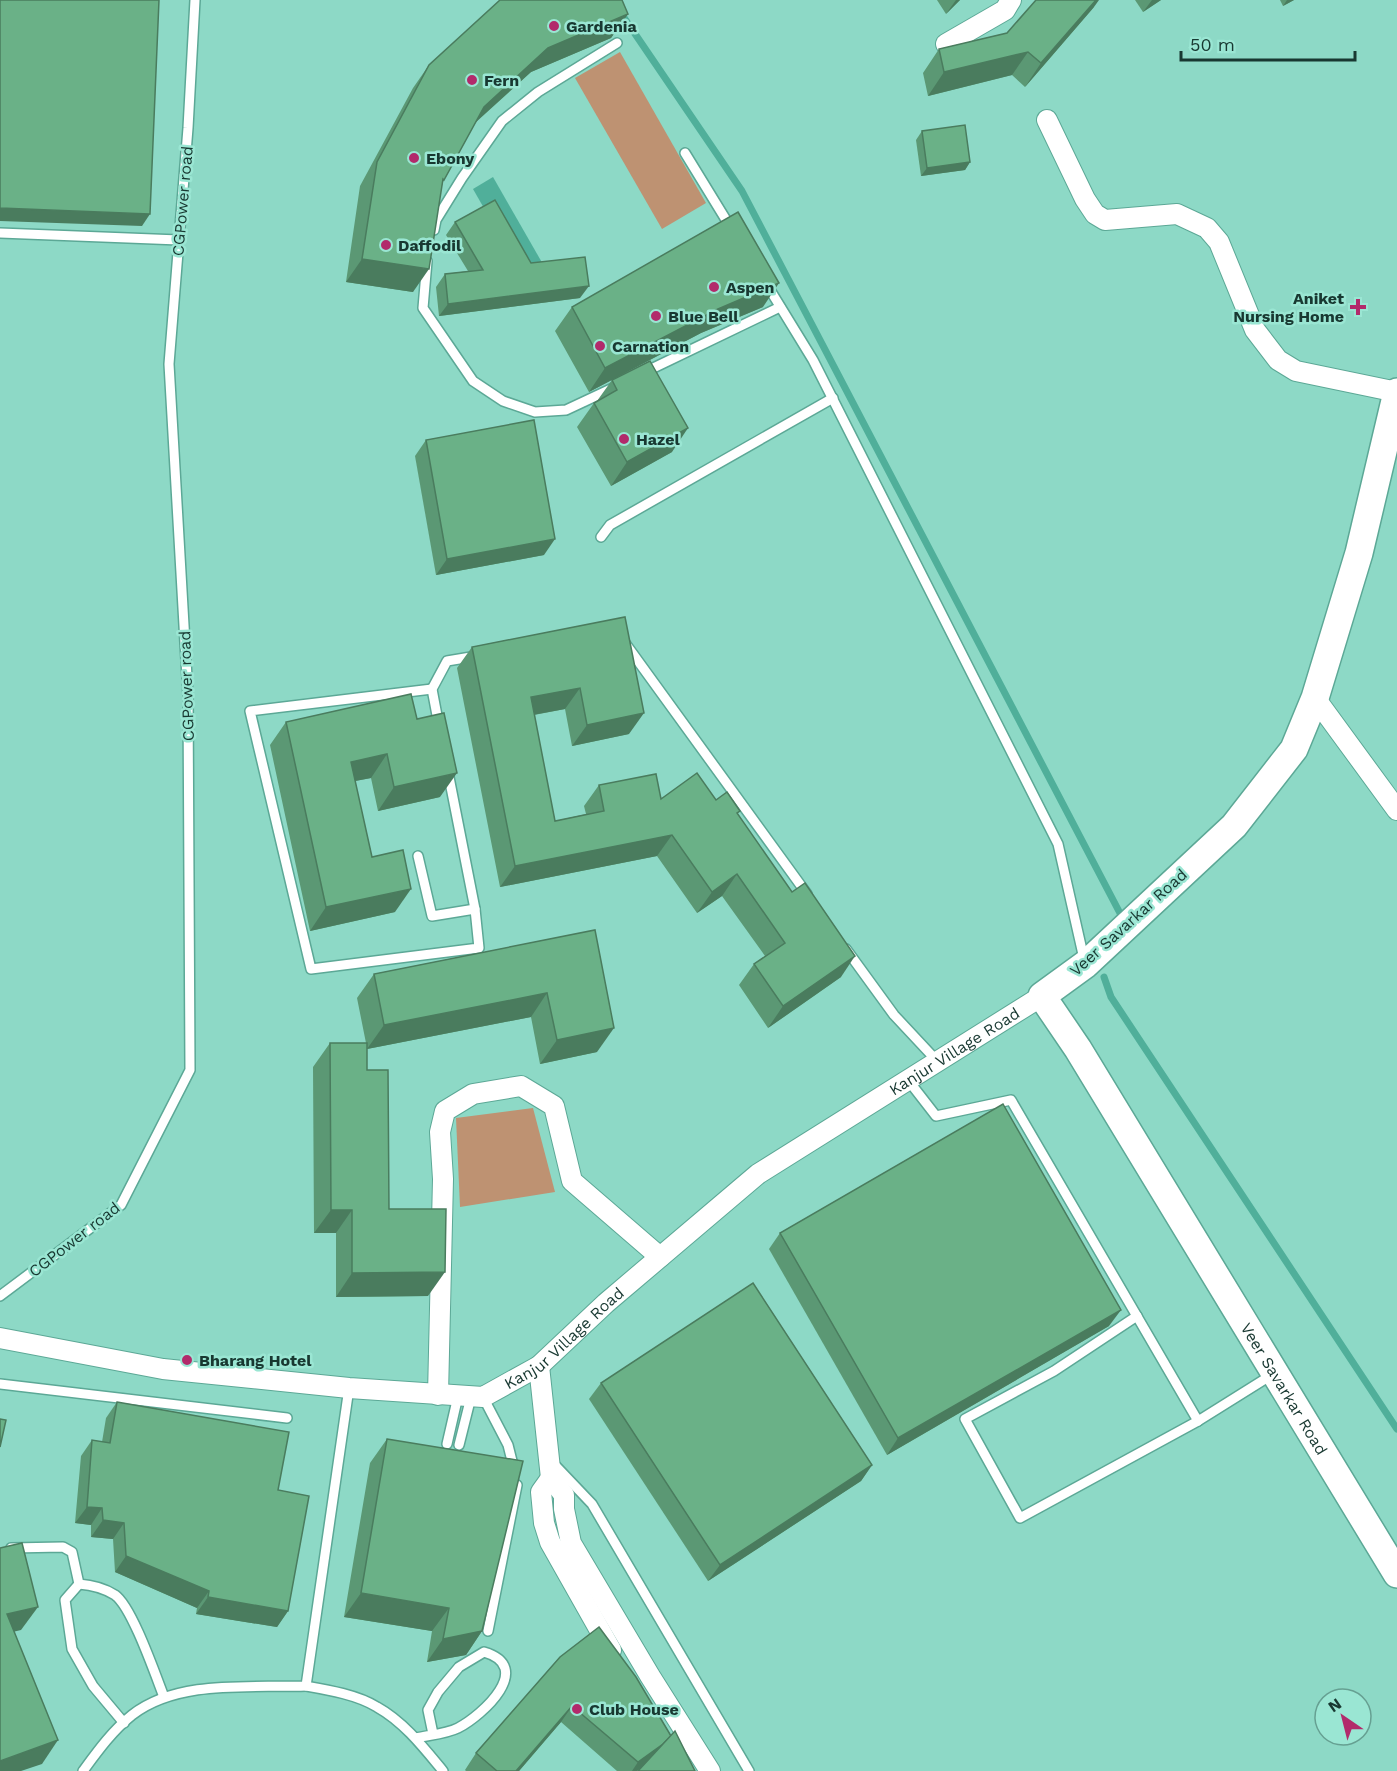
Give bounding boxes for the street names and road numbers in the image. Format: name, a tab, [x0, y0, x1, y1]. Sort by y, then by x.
street label: CGPower road	[168, 145, 197, 257]
street label: CGPower road	[175, 630, 198, 742]
street label: Veer Savarkar Road	[1066, 865, 1191, 980]
street label: Kanjur Village Road	[886, 1004, 1023, 1099]
street label: CGPower road	[25, 1198, 124, 1281]
street label: Kanjur Village Road	[501, 1283, 628, 1393]
street label: Veer Savarkar Road	[1237, 1319, 1331, 1458]

